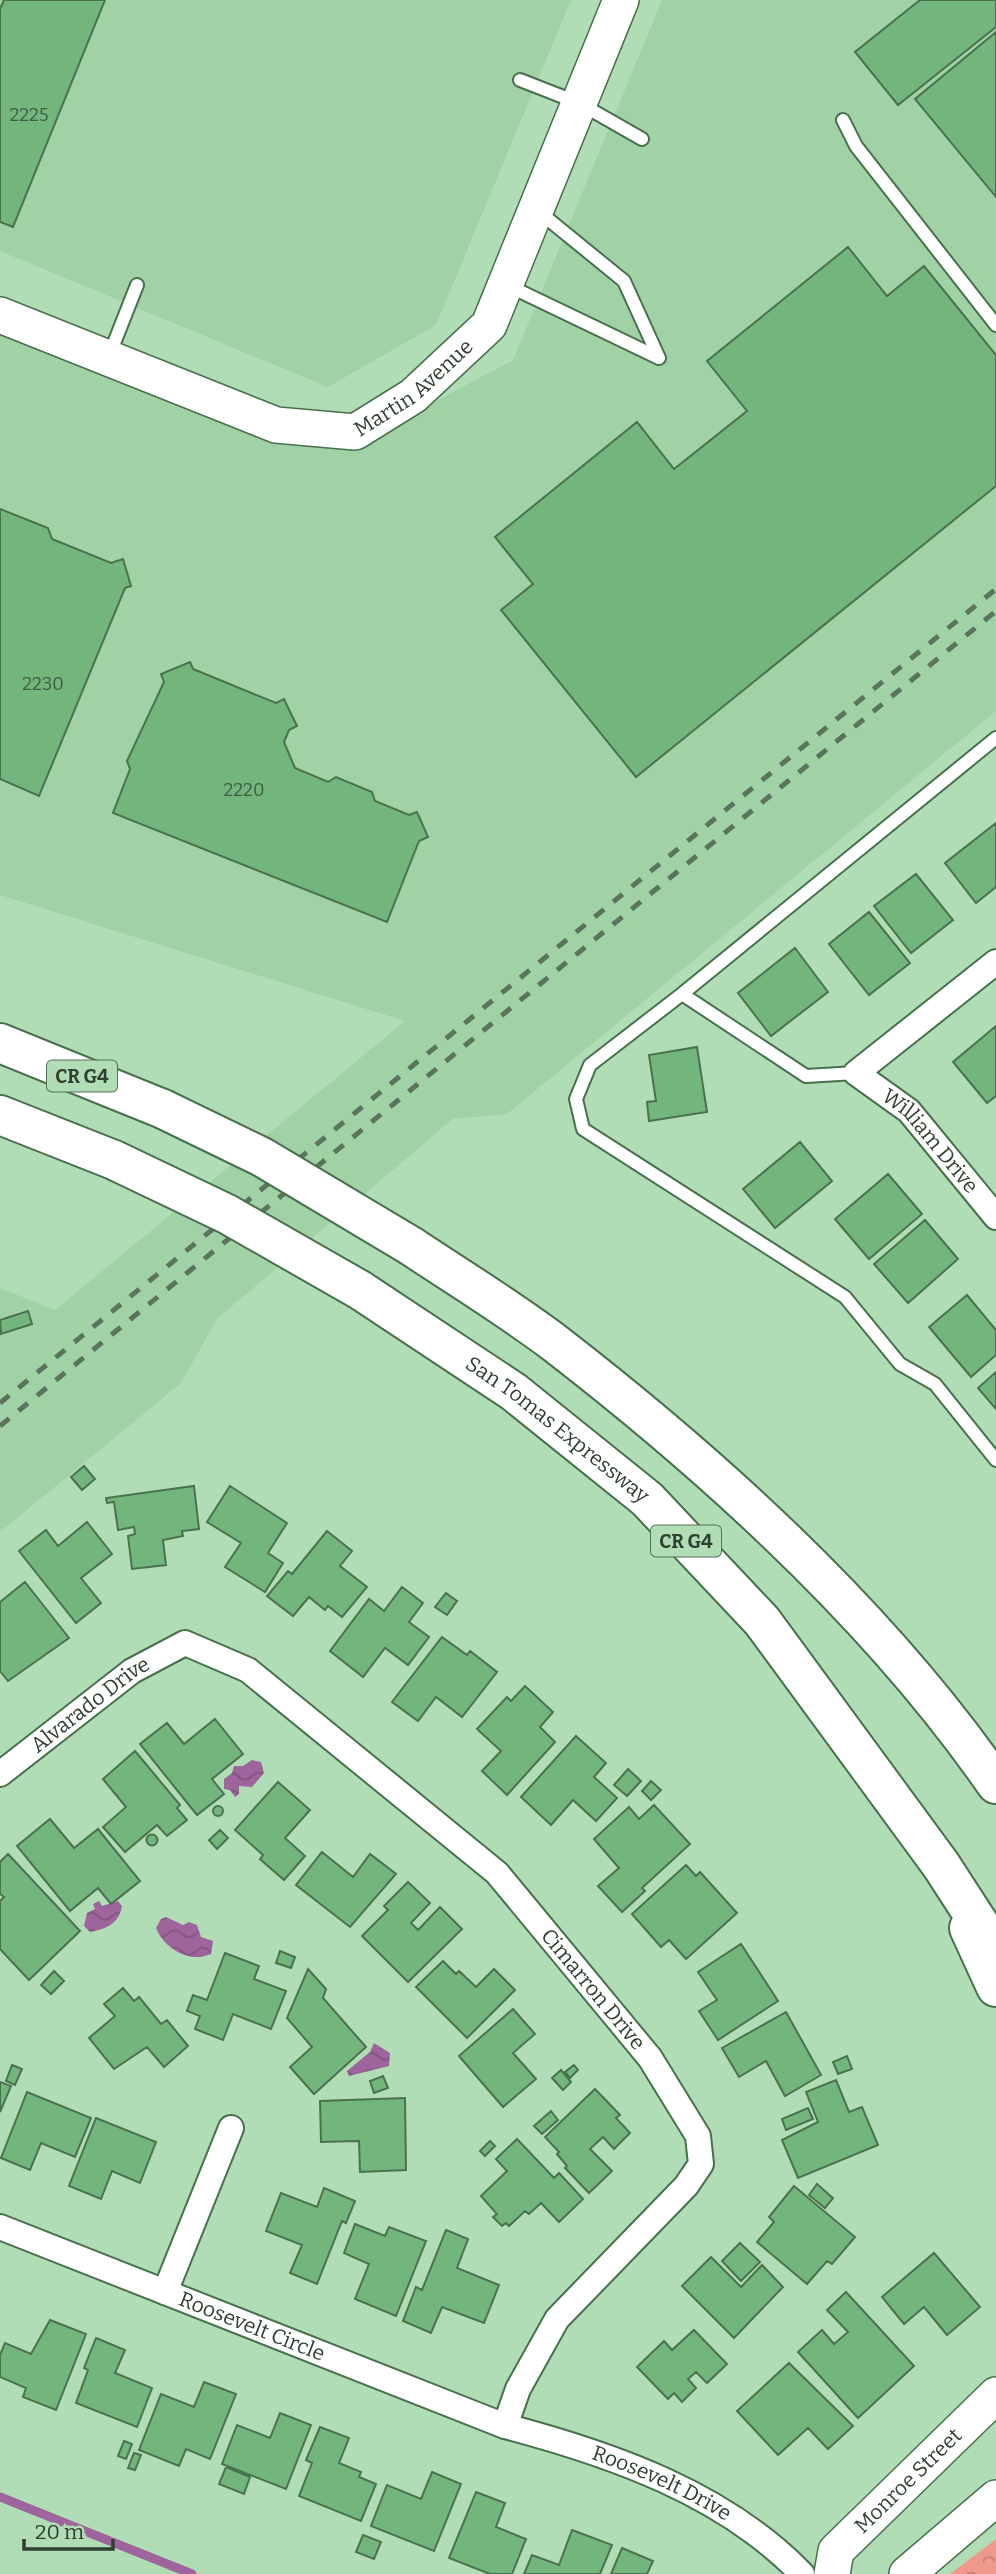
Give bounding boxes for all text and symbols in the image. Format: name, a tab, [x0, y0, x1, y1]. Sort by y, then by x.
house number: 2225	[10, 104, 49, 126]
street label: Martin Avenue	[349, 334, 479, 442]
house number: 2230	[22, 673, 64, 695]
house number: 2220	[224, 779, 264, 801]
road number: CR G4	[47, 1060, 117, 1092]
street label: William Drive	[877, 1083, 984, 1198]
street label: San Tomas Expressway	[461, 1351, 655, 1509]
road number: CR G4	[651, 1526, 721, 1556]
street label: Alvarado Drive	[25, 1651, 154, 1758]
street label: Cimarron Drive	[535, 1923, 651, 2055]
street label: Roosevelt Circle	[175, 2286, 329, 2367]
street label: Monroe Street	[849, 2422, 967, 2539]
street label: Roosevelt Drive	[589, 2440, 736, 2526]
scale bar	[24, 2508, 114, 2552]
text: 20 m	[35, 2519, 84, 2545]

